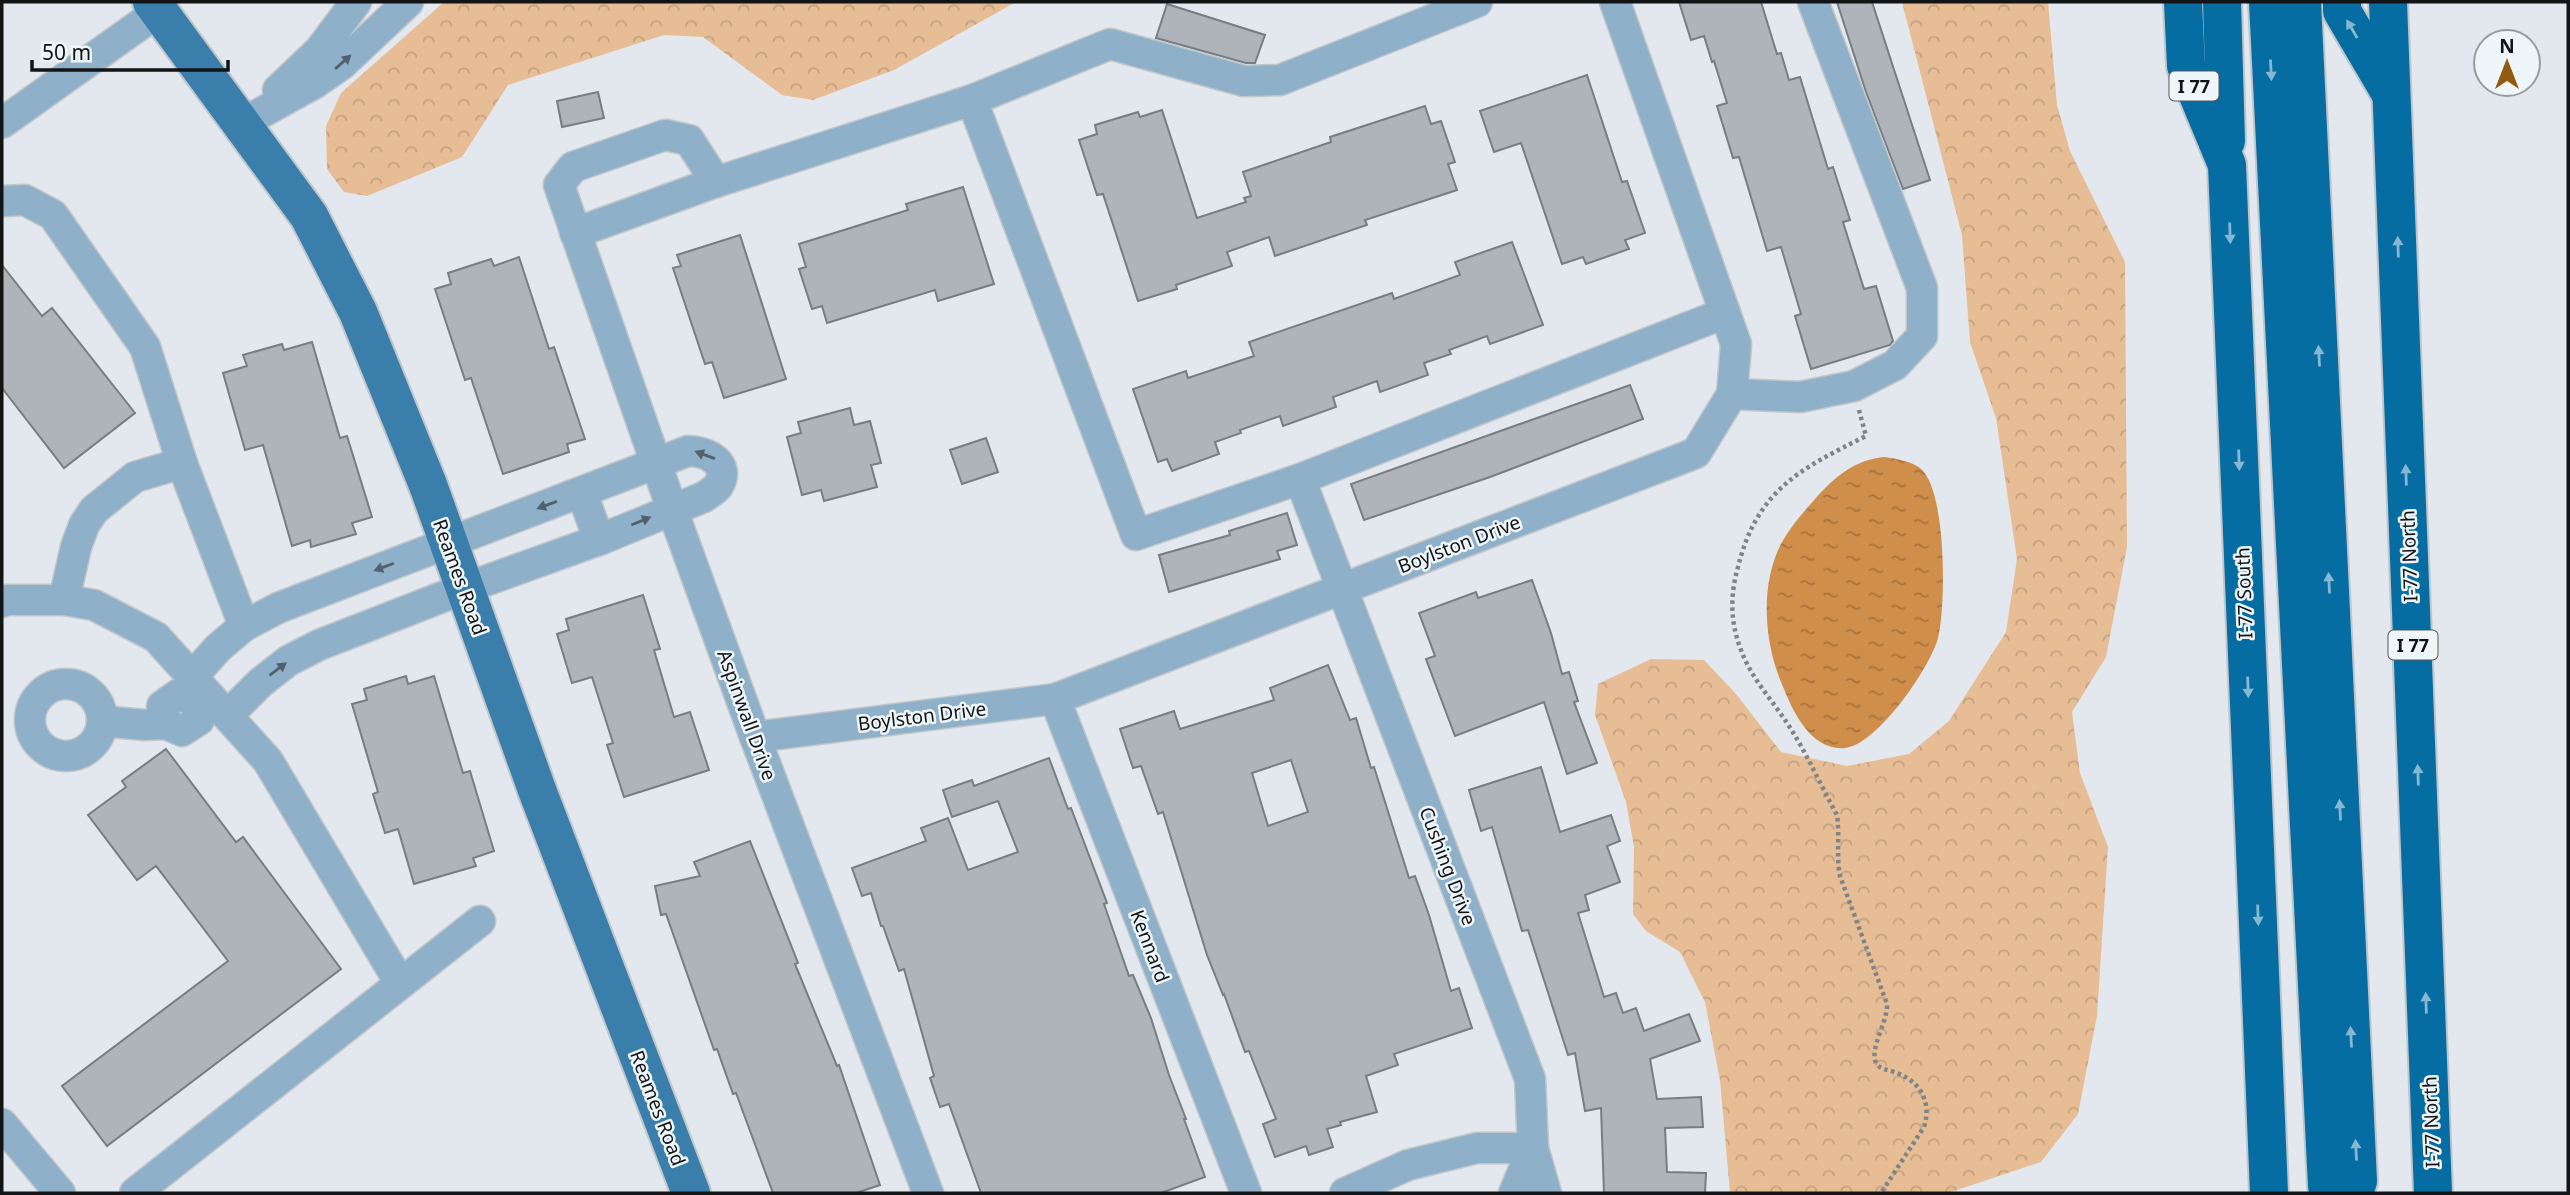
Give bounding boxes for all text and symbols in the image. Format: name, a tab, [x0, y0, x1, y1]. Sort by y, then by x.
one-way arrow	[2346, 19, 2359, 38]
scale bar	[32, 28, 228, 72]
north arrow	[2472, 28, 2542, 98]
text: N	[2499, 33, 2515, 59]
text: 50 m	[42, 38, 91, 66]
one-way arrow	[334, 55, 351, 70]
one-way arrow	[2266, 59, 2277, 81]
road number: I 77	[2170, 72, 2218, 100]
one-way arrow	[2224, 222, 2235, 244]
one-way arrow	[2392, 236, 2403, 258]
one-way arrow	[2313, 344, 2324, 366]
one-way arrow	[694, 449, 715, 460]
one-way arrow	[2234, 449, 2245, 471]
one-way arrow	[2401, 463, 2412, 485]
one-way arrow	[537, 500, 558, 511]
street label: Boylston Drive	[1394, 509, 1524, 579]
street label: I-77 North	[2394, 510, 2424, 602]
one-way arrow	[631, 515, 652, 526]
street label: Reames Road	[427, 516, 493, 638]
street label: I-77 South	[2229, 547, 2259, 639]
one-way arrow	[373, 562, 394, 573]
one-way arrow	[2324, 572, 2335, 594]
road number: I 77	[2388, 630, 2438, 660]
street label: Aspinwall Drive	[711, 646, 783, 784]
one-way arrow	[269, 662, 288, 676]
one-way arrow	[2243, 677, 2254, 699]
street label: Boylston Drive	[856, 695, 988, 737]
one-way arrow	[2412, 764, 2423, 786]
one-way arrow	[2335, 799, 2346, 821]
street label: Cushing Drive	[1413, 803, 1483, 929]
one-way arrow	[2252, 904, 2263, 926]
street label: Kennard	[1124, 906, 1176, 986]
one-way arrow	[2421, 991, 2432, 1013]
one-way arrow	[2345, 1026, 2356, 1048]
street label: Reames Road	[624, 1047, 692, 1169]
street label: I-77 North	[2416, 1076, 2446, 1168]
one-way arrow	[2351, 1138, 2362, 1160]

